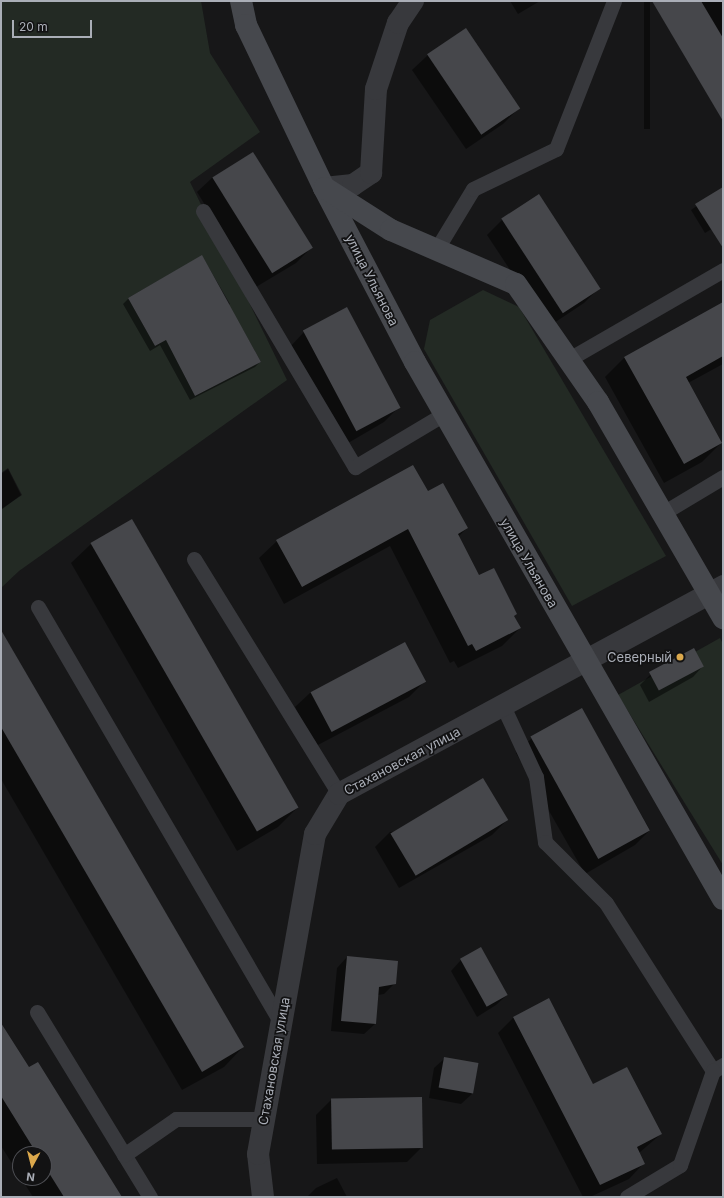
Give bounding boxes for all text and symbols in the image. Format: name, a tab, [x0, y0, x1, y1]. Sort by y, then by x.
scale bar	[14, 12, 94, 38]
text: 20 m	[19, 19, 48, 34]
street label: улица Ульянова	[342, 232, 402, 328]
street label: улица Ульянова	[497, 515, 561, 611]
place label: Северный	[607, 649, 672, 665]
marker: Северный	[675, 652, 685, 662]
street label: Стахановская улица	[341, 724, 463, 798]
street label: Стахановская улица	[255, 996, 293, 1126]
north arrow	[12, 1146, 52, 1186]
text: N	[26, 1169, 36, 1184]

